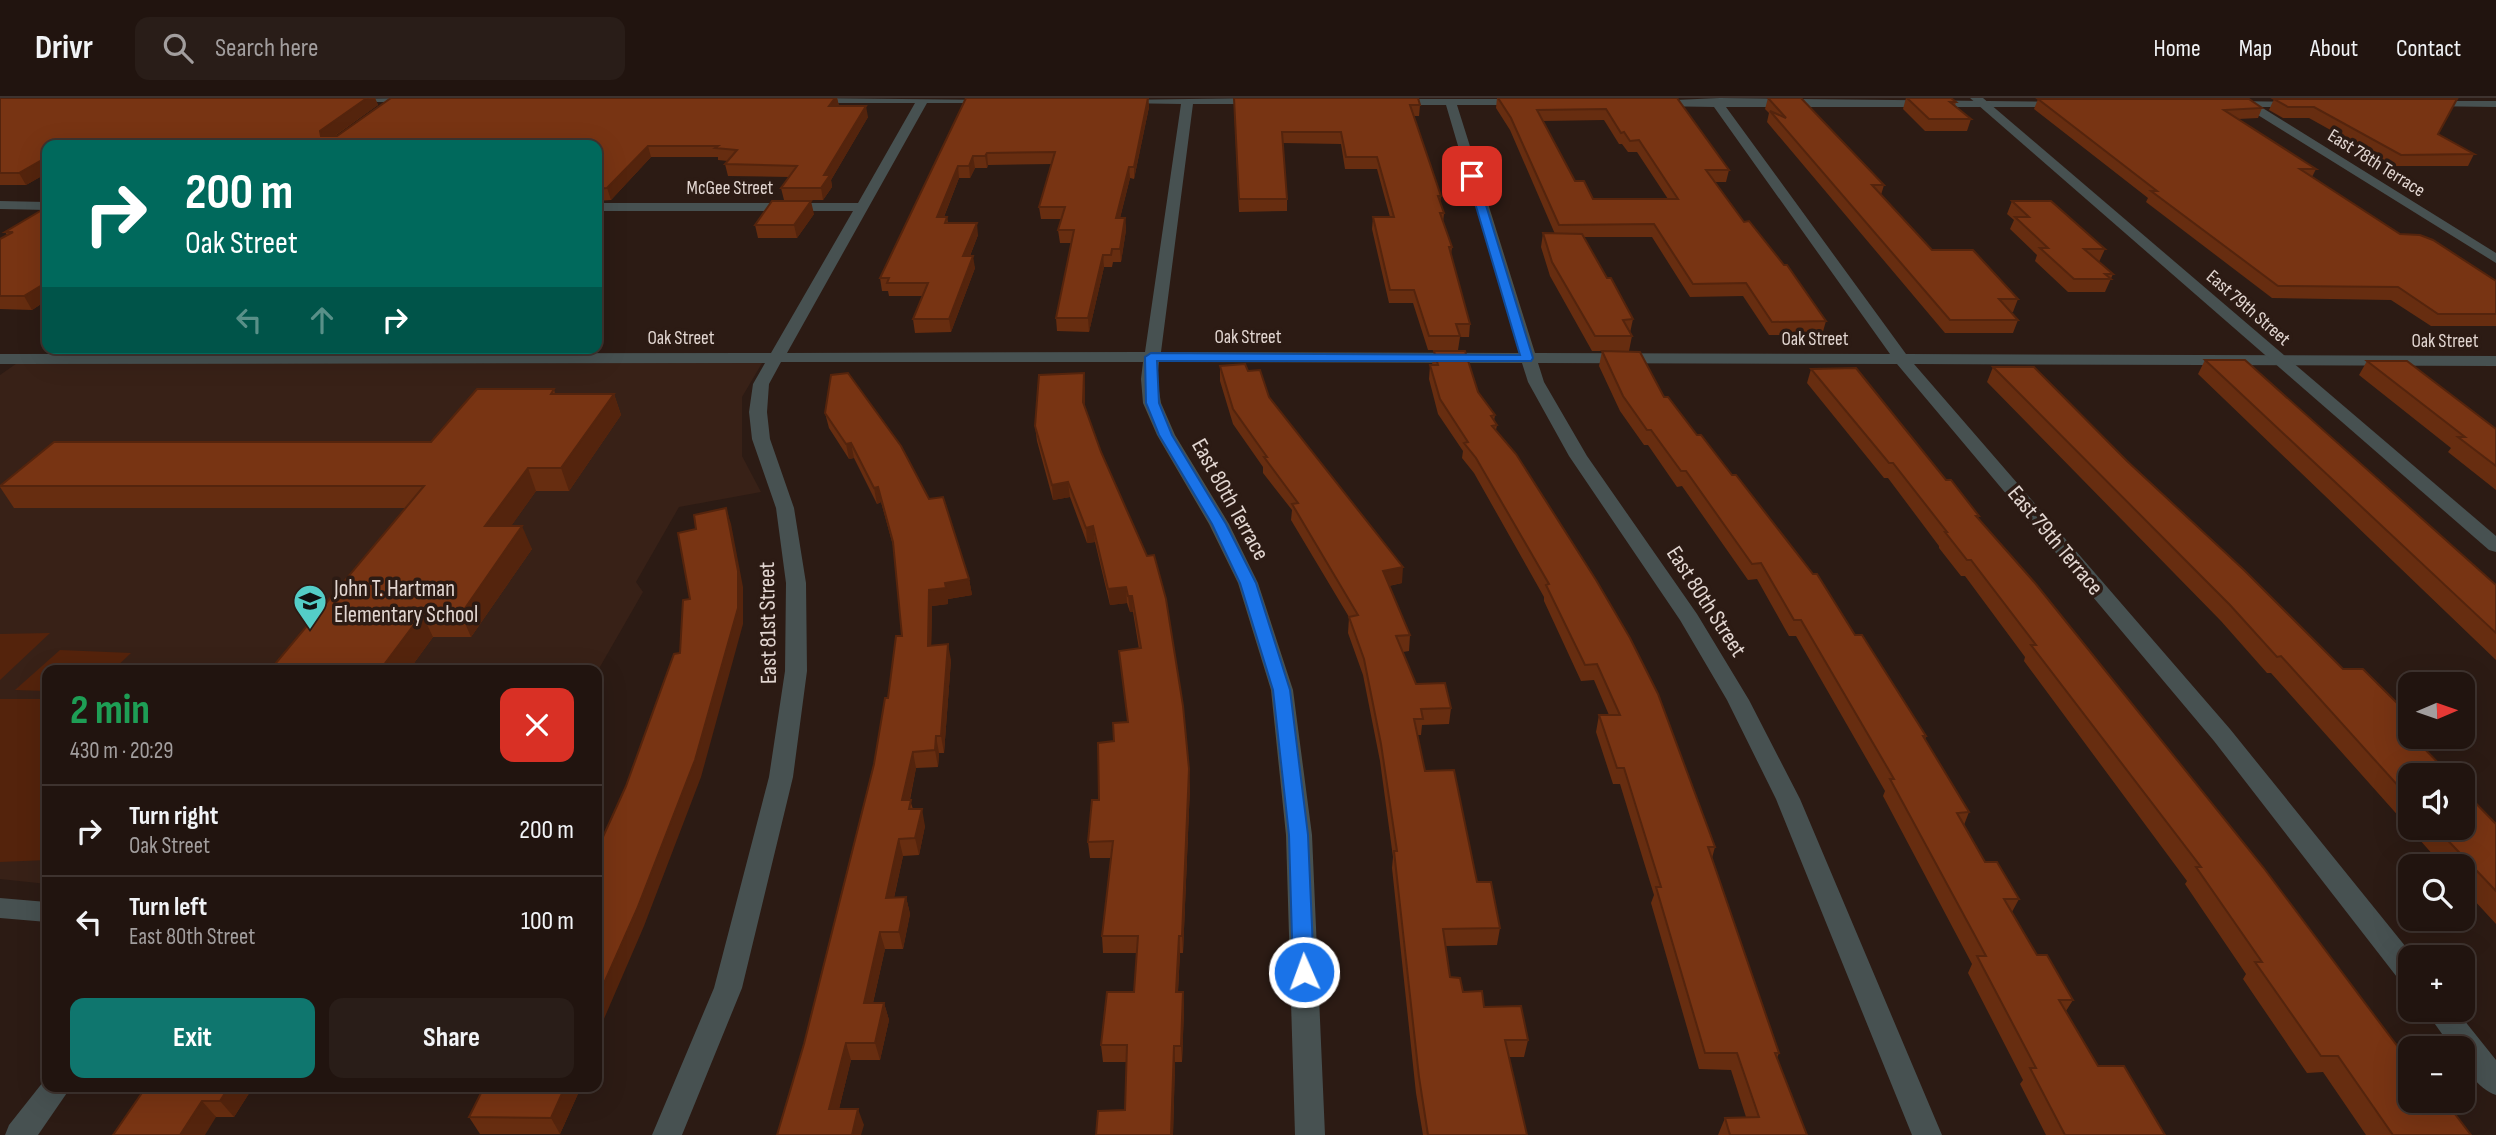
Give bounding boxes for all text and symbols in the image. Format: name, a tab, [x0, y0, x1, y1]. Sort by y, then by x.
search box	[135, 17, 625, 80]
text: Drivr	[35, 28, 93, 68]
icon: search	[159, 29, 197, 67]
text: Search here	[215, 33, 318, 64]
text: Home	[2153, 34, 2201, 63]
text: Map	[2239, 34, 2272, 63]
text: About	[2310, 34, 2358, 63]
text: Contact	[2396, 34, 2461, 63]
street label: East 78th Terrace	[2323, 124, 2429, 202]
pin	[1442, 146, 1502, 206]
icon: arrive	[1453, 157, 1491, 195]
text: 200 m	[185, 164, 293, 223]
icon: right	[70, 168, 161, 259]
street label: McGee Street	[687, 177, 774, 200]
text: Oak Street	[185, 224, 298, 263]
street label: East 79th Street	[2201, 265, 2295, 351]
icon: left	[230, 301, 268, 339]
icon: ahead	[303, 301, 341, 339]
icon: right	[376, 301, 414, 339]
street label: Oak Street	[1215, 326, 1282, 349]
street label: Oak Street	[648, 327, 715, 350]
street label: Oak Street	[1782, 328, 1849, 351]
street label: Oak Street	[2412, 330, 2479, 353]
street label: East 80th Terrace	[1185, 434, 1275, 565]
street label: East 79th Terrace	[2001, 480, 2109, 601]
street label: East 80th Street	[1660, 541, 1752, 662]
street label: East 81st Street	[753, 561, 783, 684]
place label: John T. Hartman Elementary School	[333, 575, 478, 629]
school or university icon: John T. Hartman Elementary School	[291, 582, 329, 631]
north arrow	[2398, 672, 2474, 749]
map controls	[2398, 672, 2475, 1113]
text: 2 min	[70, 685, 150, 736]
button: close	[500, 688, 574, 762]
text: 430 m · 20:29	[70, 737, 173, 765]
button: sound	[2398, 763, 2475, 840]
text: Turn right	[129, 801, 218, 832]
icon: right	[70, 812, 108, 850]
text: 200 m	[519, 815, 574, 846]
text: Oak Street	[129, 832, 210, 860]
button: search	[2398, 854, 2475, 931]
text: Turn left	[129, 892, 207, 923]
icon: left	[70, 903, 108, 941]
text: 100 m	[521, 906, 574, 937]
text: East 80th Street	[129, 923, 255, 951]
position arrow	[1267, 935, 1341, 1009]
button: +	[2398, 945, 2475, 1022]
button: Exit	[70, 998, 315, 1078]
button: Share	[329, 998, 574, 1078]
button: −	[2398, 1036, 2475, 1113]

